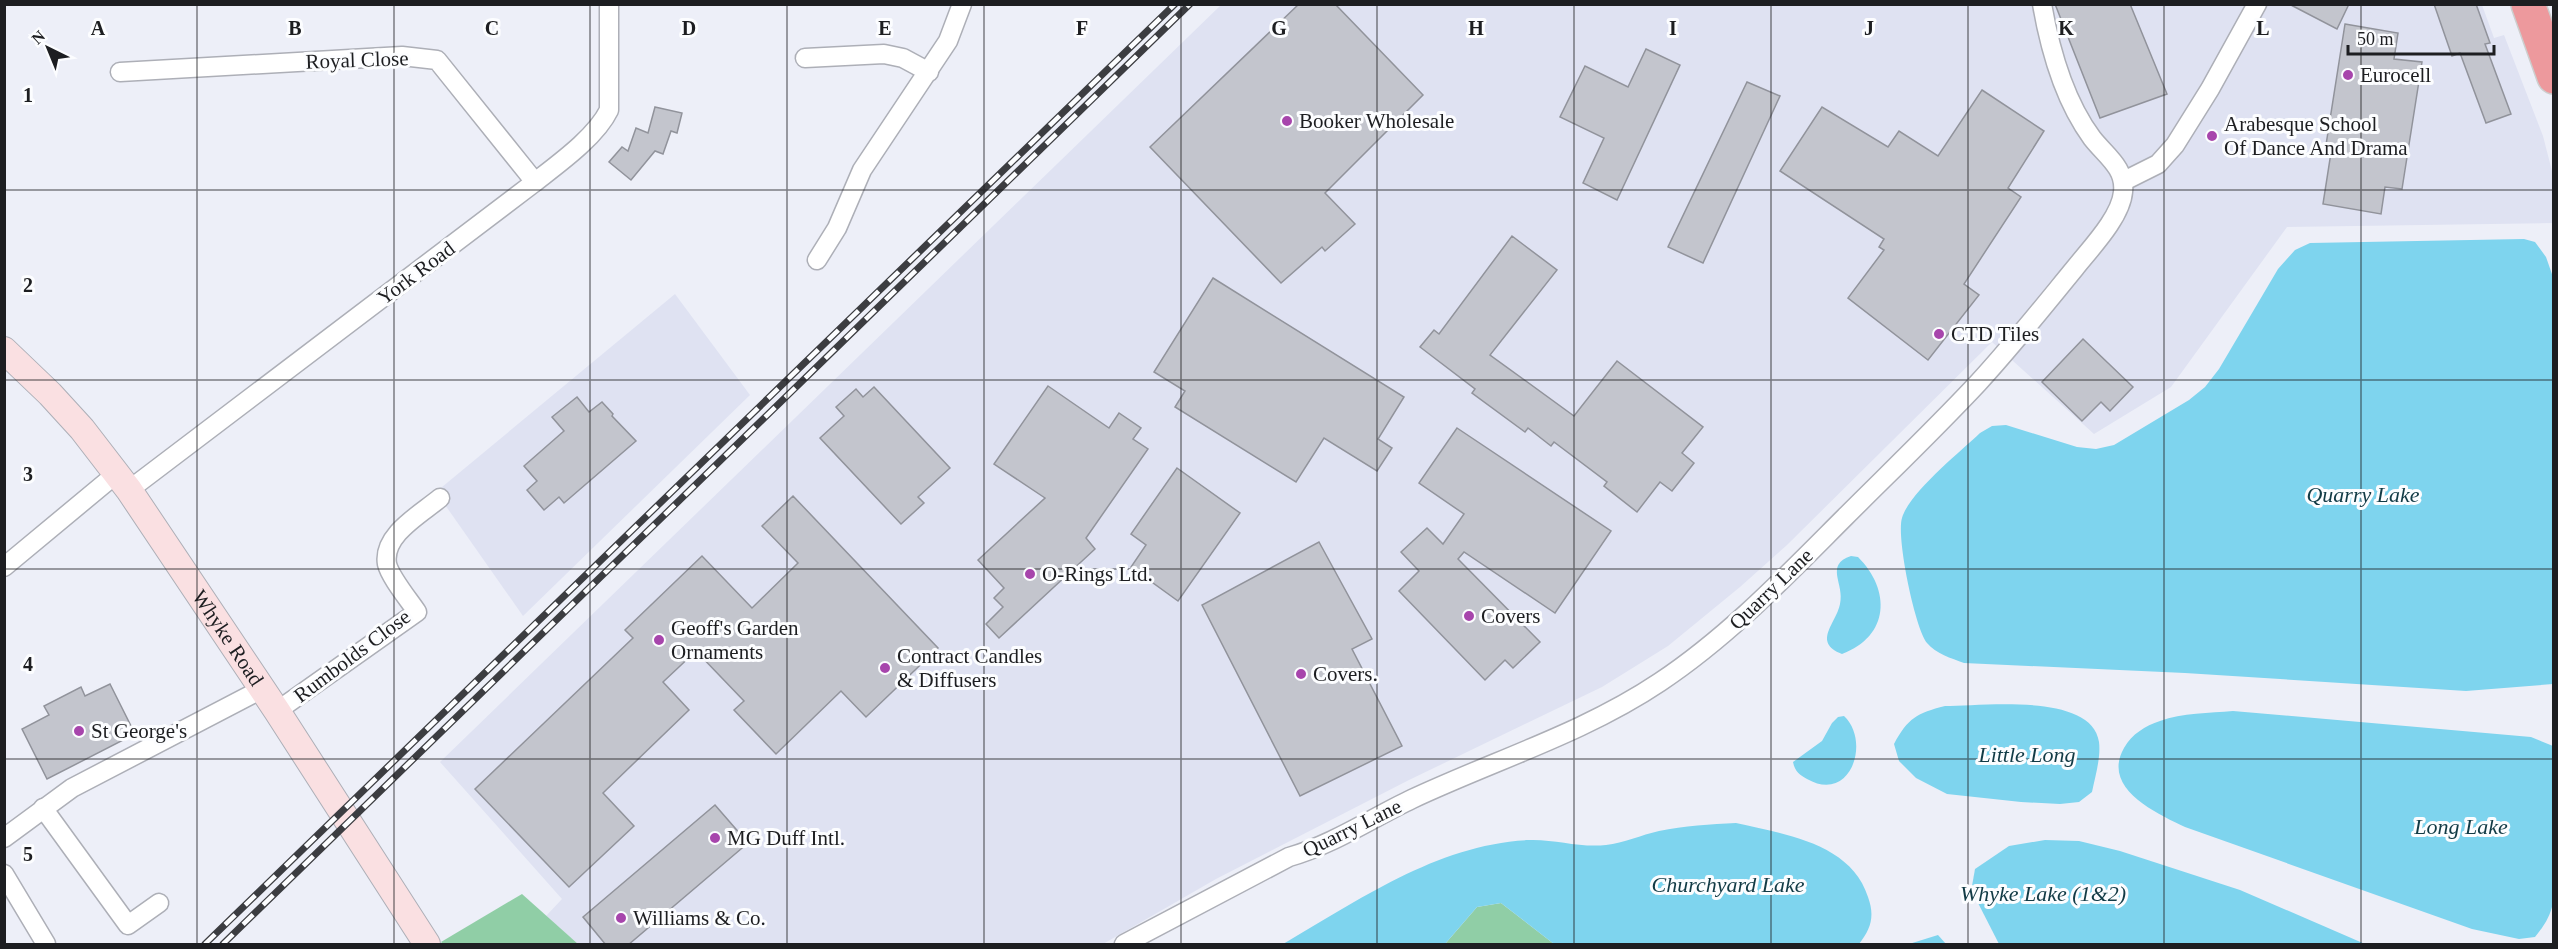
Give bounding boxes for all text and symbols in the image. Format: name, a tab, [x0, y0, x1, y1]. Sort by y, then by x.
text: A	[91, 17, 106, 39]
text: B	[288, 17, 302, 39]
text: C	[485, 17, 499, 39]
text: D	[682, 17, 696, 39]
text: E	[878, 17, 892, 39]
text: F	[1076, 17, 1088, 39]
text: G	[1271, 17, 1287, 39]
text: H	[1468, 17, 1484, 39]
text: I	[1669, 17, 1677, 39]
text: J	[1864, 17, 1874, 39]
text: K	[2058, 17, 2074, 39]
text: L	[2256, 17, 2270, 39]
north arrow	[18, 18, 78, 78]
scale bar	[2348, 18, 2494, 56]
text: N	[28, 27, 48, 48]
text: 50 m	[2357, 29, 2394, 49]
street label: Royal Close	[305, 46, 409, 74]
place label: Eurocell	[2360, 63, 2431, 87]
marker: Eurocell	[2341, 68, 2355, 82]
text: 1	[23, 84, 33, 106]
place label: Booker Wholesale	[1299, 109, 1454, 133]
place label: Arabesque School Of Dance And Drama	[2224, 112, 2408, 160]
marker: Booker Wholesale	[1280, 114, 1294, 128]
marker: Arabesque School Of Dance And Drama	[2205, 129, 2219, 143]
street label: York Road	[373, 236, 460, 310]
text: 2	[23, 274, 33, 296]
place label: CTD Tiles	[1951, 322, 2039, 346]
marker: CTD Tiles	[1932, 327, 1946, 341]
text: 3	[23, 463, 33, 485]
water label: Quarry Lake	[2306, 482, 2420, 507]
street label: Quarry Lane	[1724, 543, 1818, 635]
place label: O-Rings Ltd.	[1042, 562, 1153, 586]
marker: O-Rings Ltd.	[1023, 567, 1037, 581]
street label: Whyke Road	[187, 585, 269, 691]
street label: Rumbolds Close	[289, 604, 415, 708]
place label: Covers	[1481, 604, 1541, 628]
marker: Covers	[1462, 609, 1476, 623]
place label: Geoff's Garden Ornaments	[671, 616, 799, 664]
marker: Geoff's Garden Ornaments	[652, 633, 666, 647]
place label: Contract Candles & Diffusers	[897, 644, 1042, 692]
text: 4	[23, 653, 33, 675]
marker: Contract Candles & Diffusers	[878, 661, 892, 675]
place label: Covers.	[1313, 662, 1378, 686]
marker: Covers.	[1294, 667, 1308, 681]
place label: St George's	[91, 719, 187, 743]
marker: St George's	[72, 724, 86, 738]
water label: Little Long	[1977, 742, 2076, 767]
street label: Quarry Lane	[1299, 794, 1405, 862]
water label: Long Lake	[2413, 814, 2508, 839]
place label: MG Duff Intl.	[727, 826, 845, 850]
marker: MG Duff Intl.	[708, 831, 722, 845]
text: 5	[23, 843, 33, 865]
water label: Churchyard Lake	[1652, 872, 1805, 897]
water label: Whyke Lake (1&2)	[1960, 881, 2126, 906]
place label: Williams & Co.	[633, 906, 766, 930]
marker: Williams & Co.	[614, 911, 628, 925]

